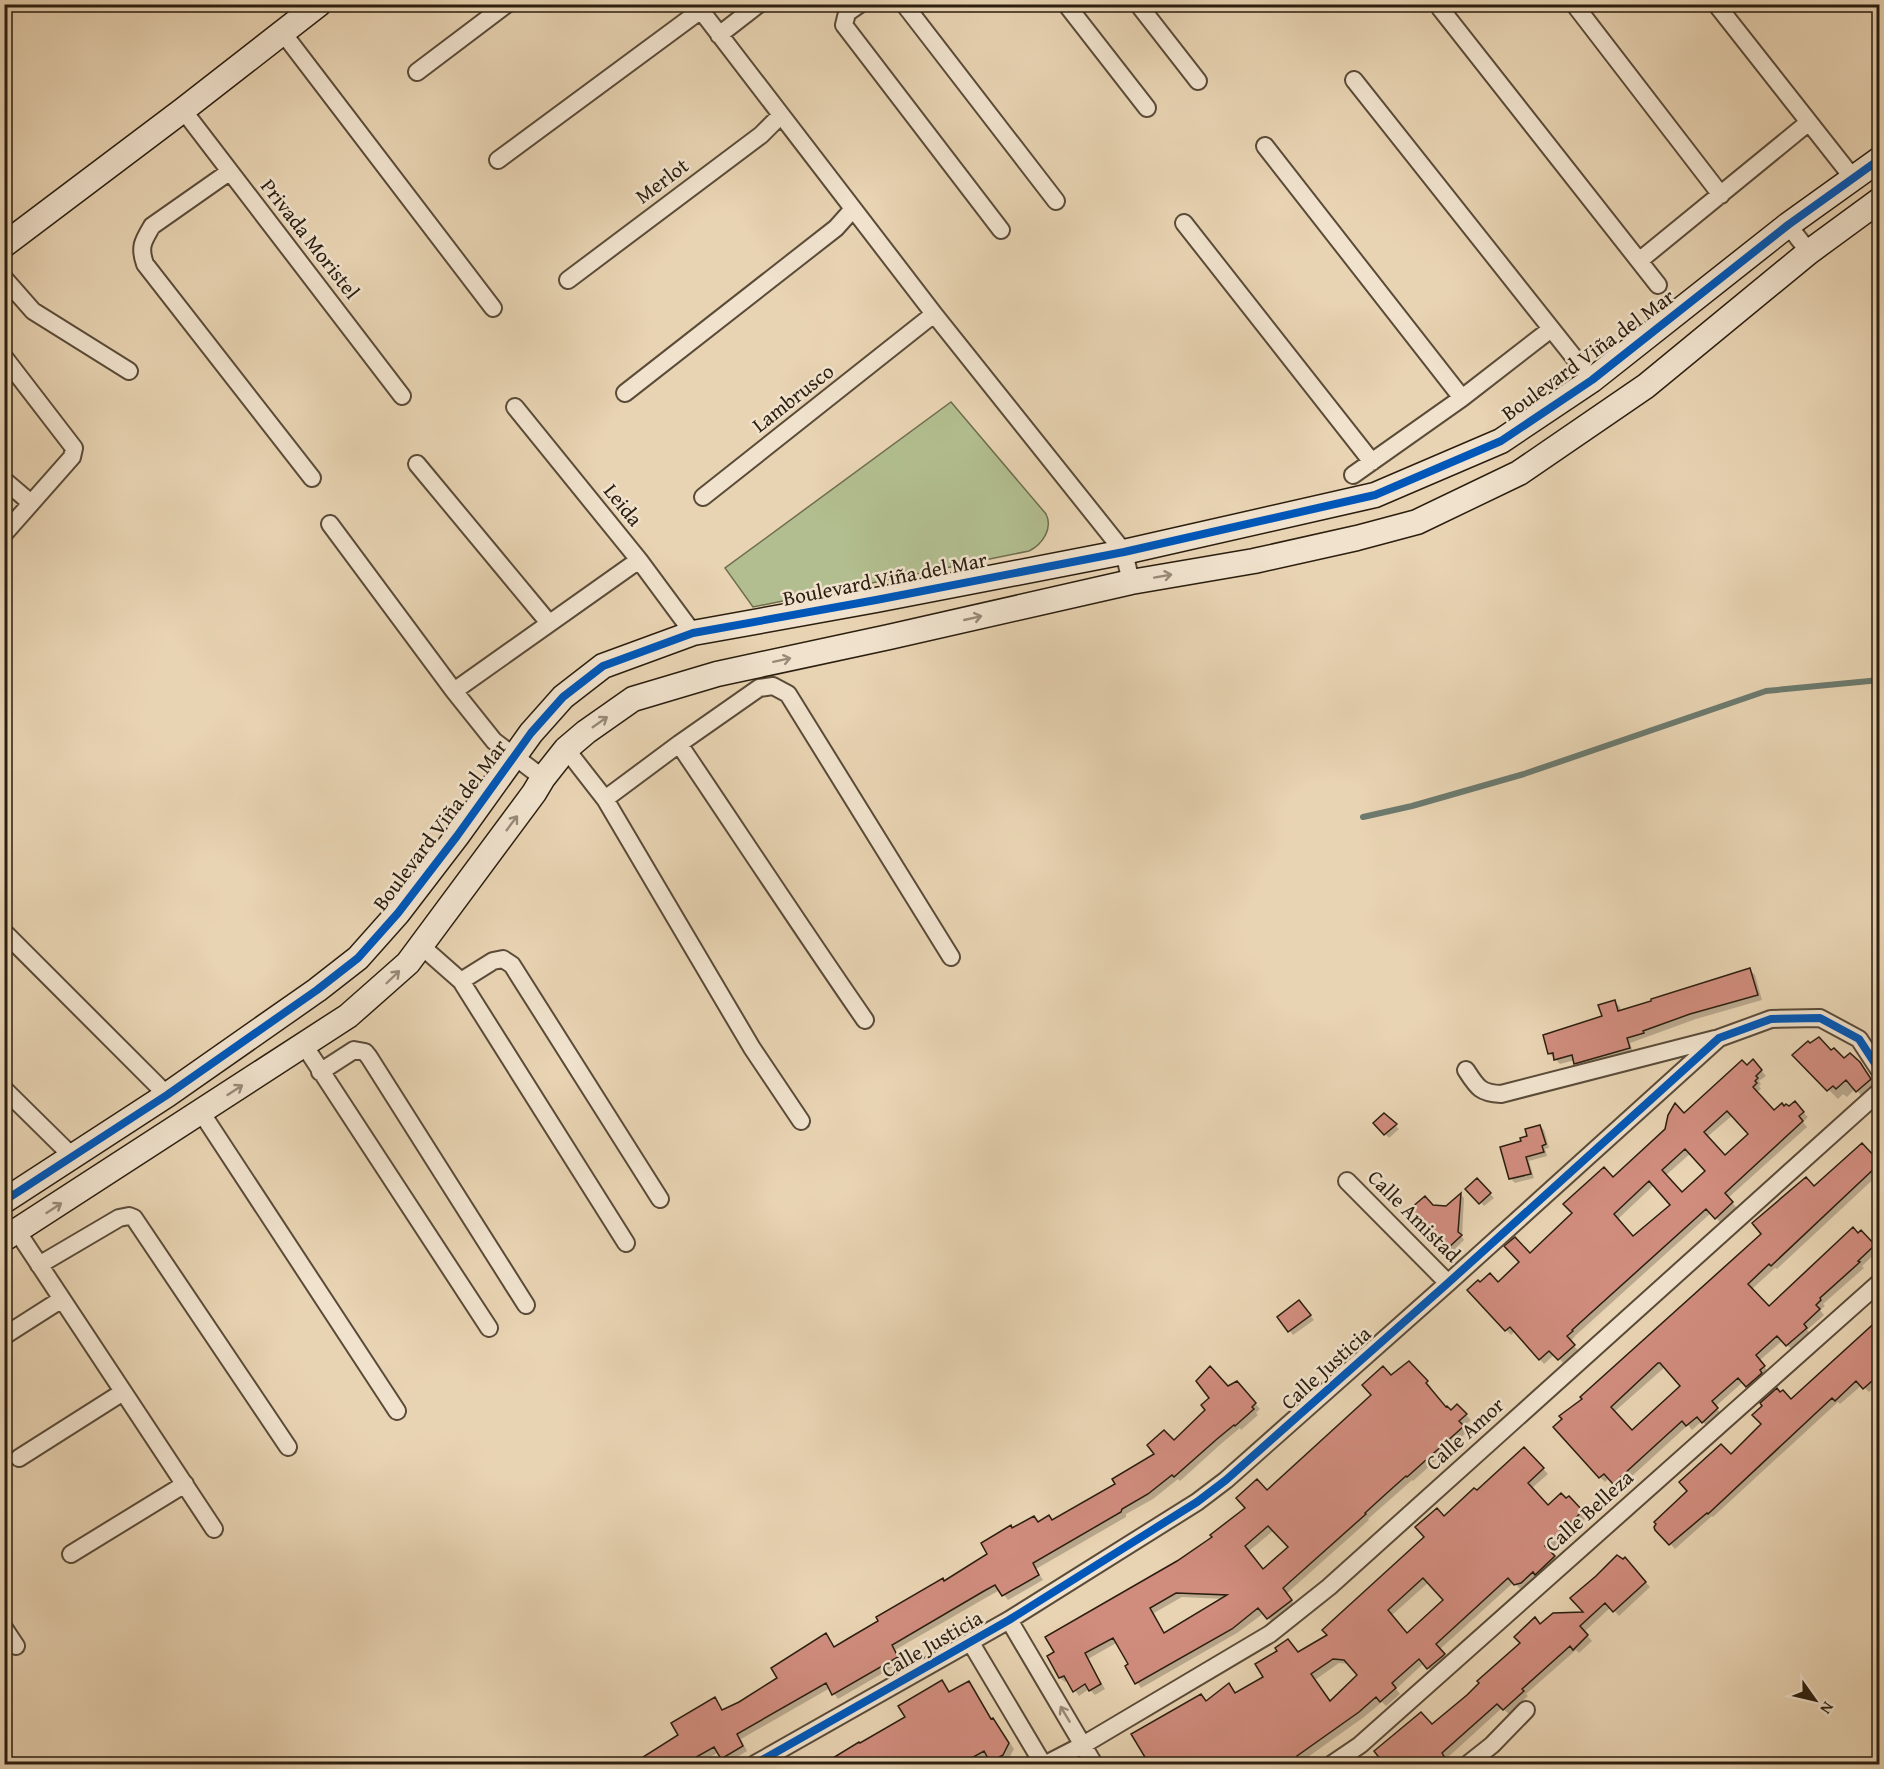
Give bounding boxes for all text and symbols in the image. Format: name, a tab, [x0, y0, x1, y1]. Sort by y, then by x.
street label: Merlot	[629, 150, 695, 211]
street label: Privada Moristel	[253, 172, 367, 306]
street label: Boulevard Viña del Mar	[1495, 281, 1681, 428]
street label: Lambrusco	[745, 356, 840, 440]
street label: Leida	[597, 477, 650, 533]
street label: Boulevard Viña del Mar	[780, 543, 990, 614]
one-way arrow	[1153, 571, 1172, 582]
one-way arrow	[962, 612, 982, 623]
one-way arrow	[772, 654, 791, 665]
one-way arrow	[591, 716, 607, 728]
street label: Boulevard Viña del Mar	[365, 732, 515, 917]
one-way arrow	[505, 815, 518, 831]
one-way arrow	[386, 970, 401, 984]
one-way arrow	[226, 1084, 243, 1096]
street label: Calle Amistad	[1361, 1162, 1468, 1270]
one-way arrow	[45, 1201, 62, 1214]
street label: Calle Justicia	[1274, 1318, 1378, 1417]
street label: Calle Amor	[1418, 1389, 1511, 1478]
street label: Calle Belleza	[1537, 1462, 1640, 1559]
street label: Calle Justicia	[875, 1602, 988, 1685]
north arrow	[1785, 1670, 1845, 1730]
text: N	[1814, 1697, 1840, 1720]
one-way arrow	[1058, 1706, 1070, 1723]

